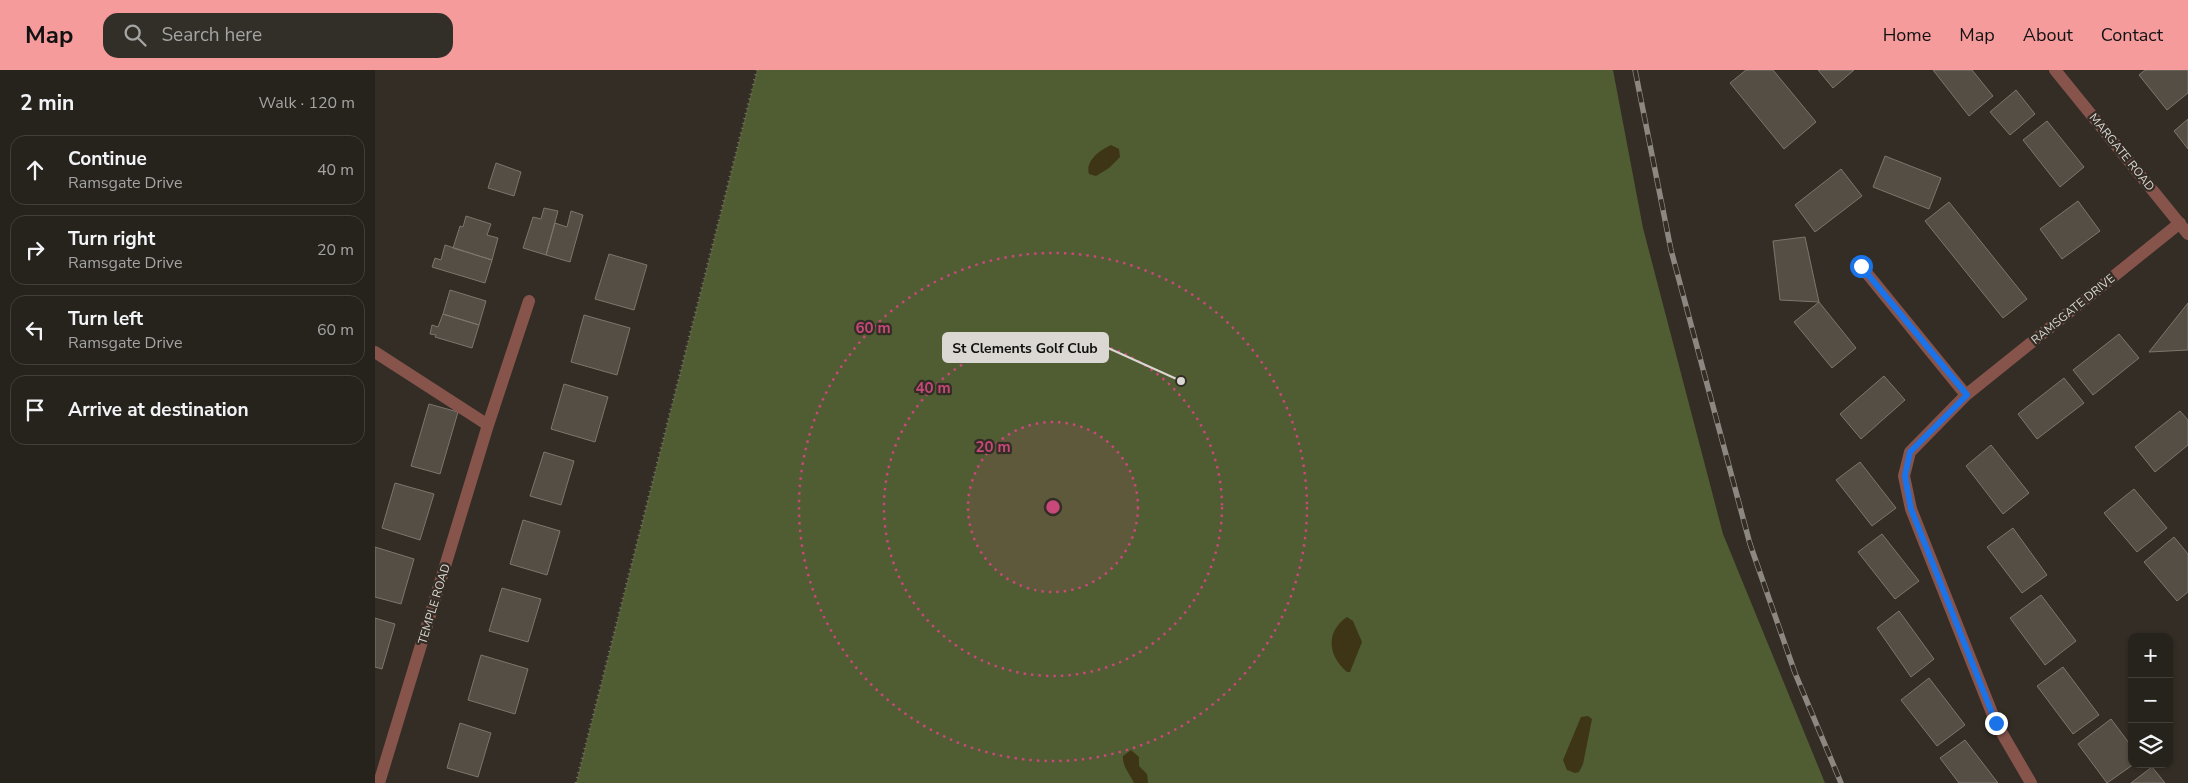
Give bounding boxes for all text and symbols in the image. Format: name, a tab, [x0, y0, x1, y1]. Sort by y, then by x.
search box	[103, 13, 453, 58]
text: Map	[25, 19, 73, 51]
icon: search	[121, 21, 149, 49]
text: Search here	[161, 22, 262, 48]
text: Home	[1883, 23, 1931, 47]
text: Map	[1959, 23, 1995, 47]
text: About	[2023, 23, 2073, 47]
text: Contact	[2101, 23, 2163, 47]
text: 2 min	[20, 89, 74, 117]
text: Walk · 120 m	[259, 92, 355, 114]
street label: MARGATE ROAD	[2086, 110, 2158, 194]
text: Continue	[68, 146, 147, 172]
icon: ahead	[21, 156, 49, 184]
text: 40 m	[317, 159, 354, 181]
text: Ramsgate Drive	[68, 172, 183, 194]
text: Turn right	[68, 226, 155, 252]
icon: right	[21, 236, 49, 264]
text: 20 m	[317, 239, 354, 261]
text: Ramsgate Drive	[68, 252, 183, 274]
route start	[1850, 255, 1873, 278]
street label: RAMSGATE DRIVE	[2028, 270, 2118, 348]
text: Turn left	[68, 306, 143, 332]
icon: left	[21, 316, 49, 344]
text: 60 m	[855, 318, 891, 338]
text: 60 m	[317, 319, 354, 341]
text: Ramsgate Drive	[68, 332, 183, 354]
callout: St Clements Golf Club	[943, 333, 1108, 362]
text: St Clements Golf Club	[952, 339, 1098, 358]
text: 40 m	[915, 378, 951, 398]
icon: arrive	[21, 396, 49, 424]
text: Arrive at destination	[68, 397, 249, 423]
text: 20 m	[975, 437, 1011, 457]
centre of rings	[1044, 498, 1062, 516]
street label: TEMPLE ROAD	[414, 562, 454, 646]
map controls	[2128, 633, 2173, 768]
button: +	[2128, 633, 2173, 678]
button: −	[2128, 678, 2173, 723]
route end	[1985, 712, 2008, 735]
button: layers	[2128, 723, 2173, 768]

